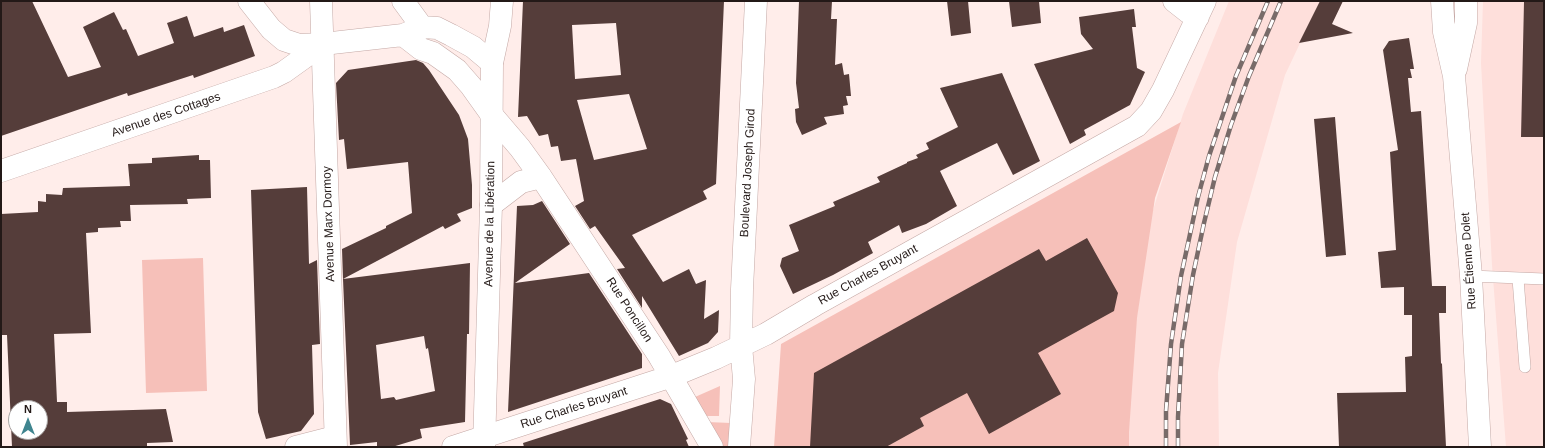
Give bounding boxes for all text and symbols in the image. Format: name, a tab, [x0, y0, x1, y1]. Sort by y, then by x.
street label: Avenue des Cottages	[110, 90, 222, 140]
street label: Boulevard Joseph Girod	[737, 108, 759, 238]
street label: Avenue de la Libération	[482, 161, 498, 287]
street label: Avenue Marx Dormoy	[320, 166, 338, 282]
street label: Rue Étienne Dolet	[1458, 212, 1480, 310]
street label: Rue Charles Bruyant	[816, 242, 920, 308]
street label: Rue Poncillon	[603, 275, 655, 345]
street label: Rue Charles Bruyant	[519, 384, 629, 432]
north arrow	[8, 400, 48, 440]
text: N	[24, 403, 32, 415]

